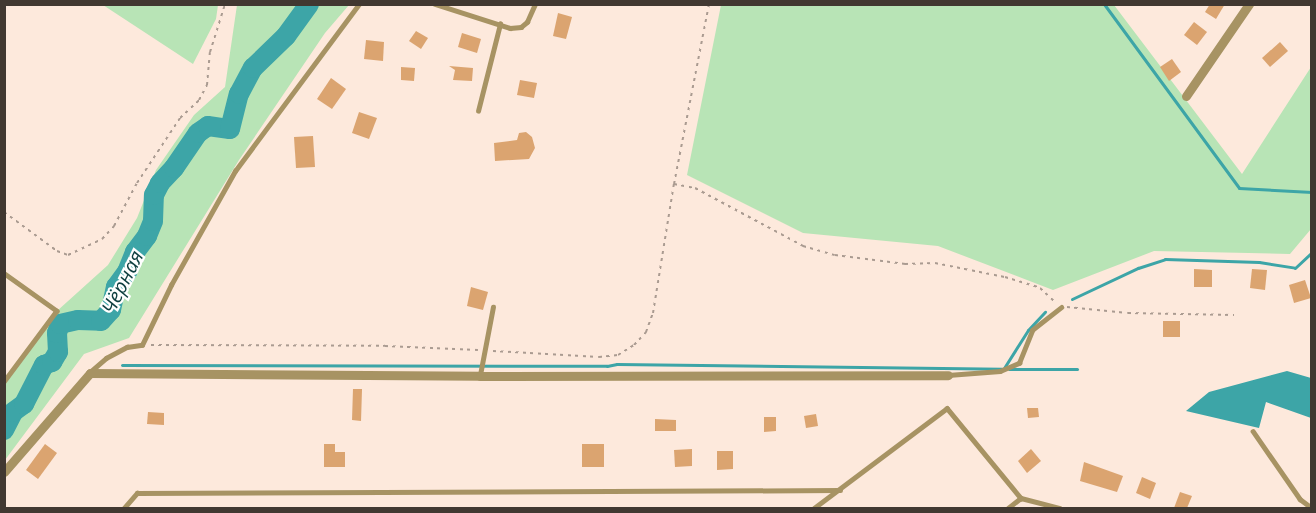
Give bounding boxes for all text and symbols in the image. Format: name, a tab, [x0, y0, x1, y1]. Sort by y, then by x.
water label: Чёрная	[96, 246, 148, 318]

